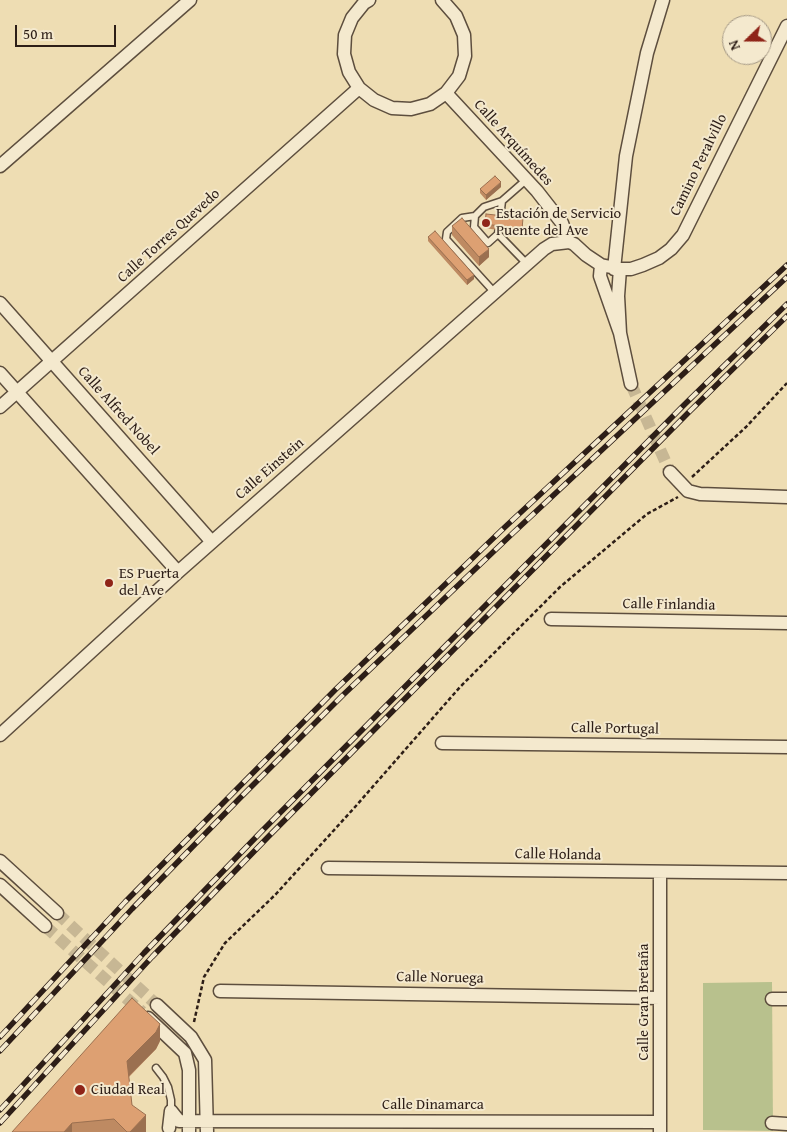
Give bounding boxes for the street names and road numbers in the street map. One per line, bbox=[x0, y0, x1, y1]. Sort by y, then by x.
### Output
street label: Calle Arquímedes bbox=[470, 96, 556, 190]
street label: Camino Peralvillo bbox=[667, 111, 731, 219]
street label: Calle Torres Quevedo bbox=[114, 185, 224, 287]
street label: Calle Alfred Nobel bbox=[74, 363, 162, 459]
street label: Calle Einstein bbox=[232, 434, 308, 504]
street label: Calle Finlandia bbox=[622, 595, 716, 615]
street label: Calle Portugal bbox=[571, 719, 659, 739]
street label: Calle Holanda bbox=[515, 845, 601, 865]
street label: Calle Gran Bretaña bbox=[635, 943, 653, 1061]
street label: Calle Noruega bbox=[396, 968, 484, 988]
street label: Calle Dinamarca bbox=[382, 1096, 484, 1114]

